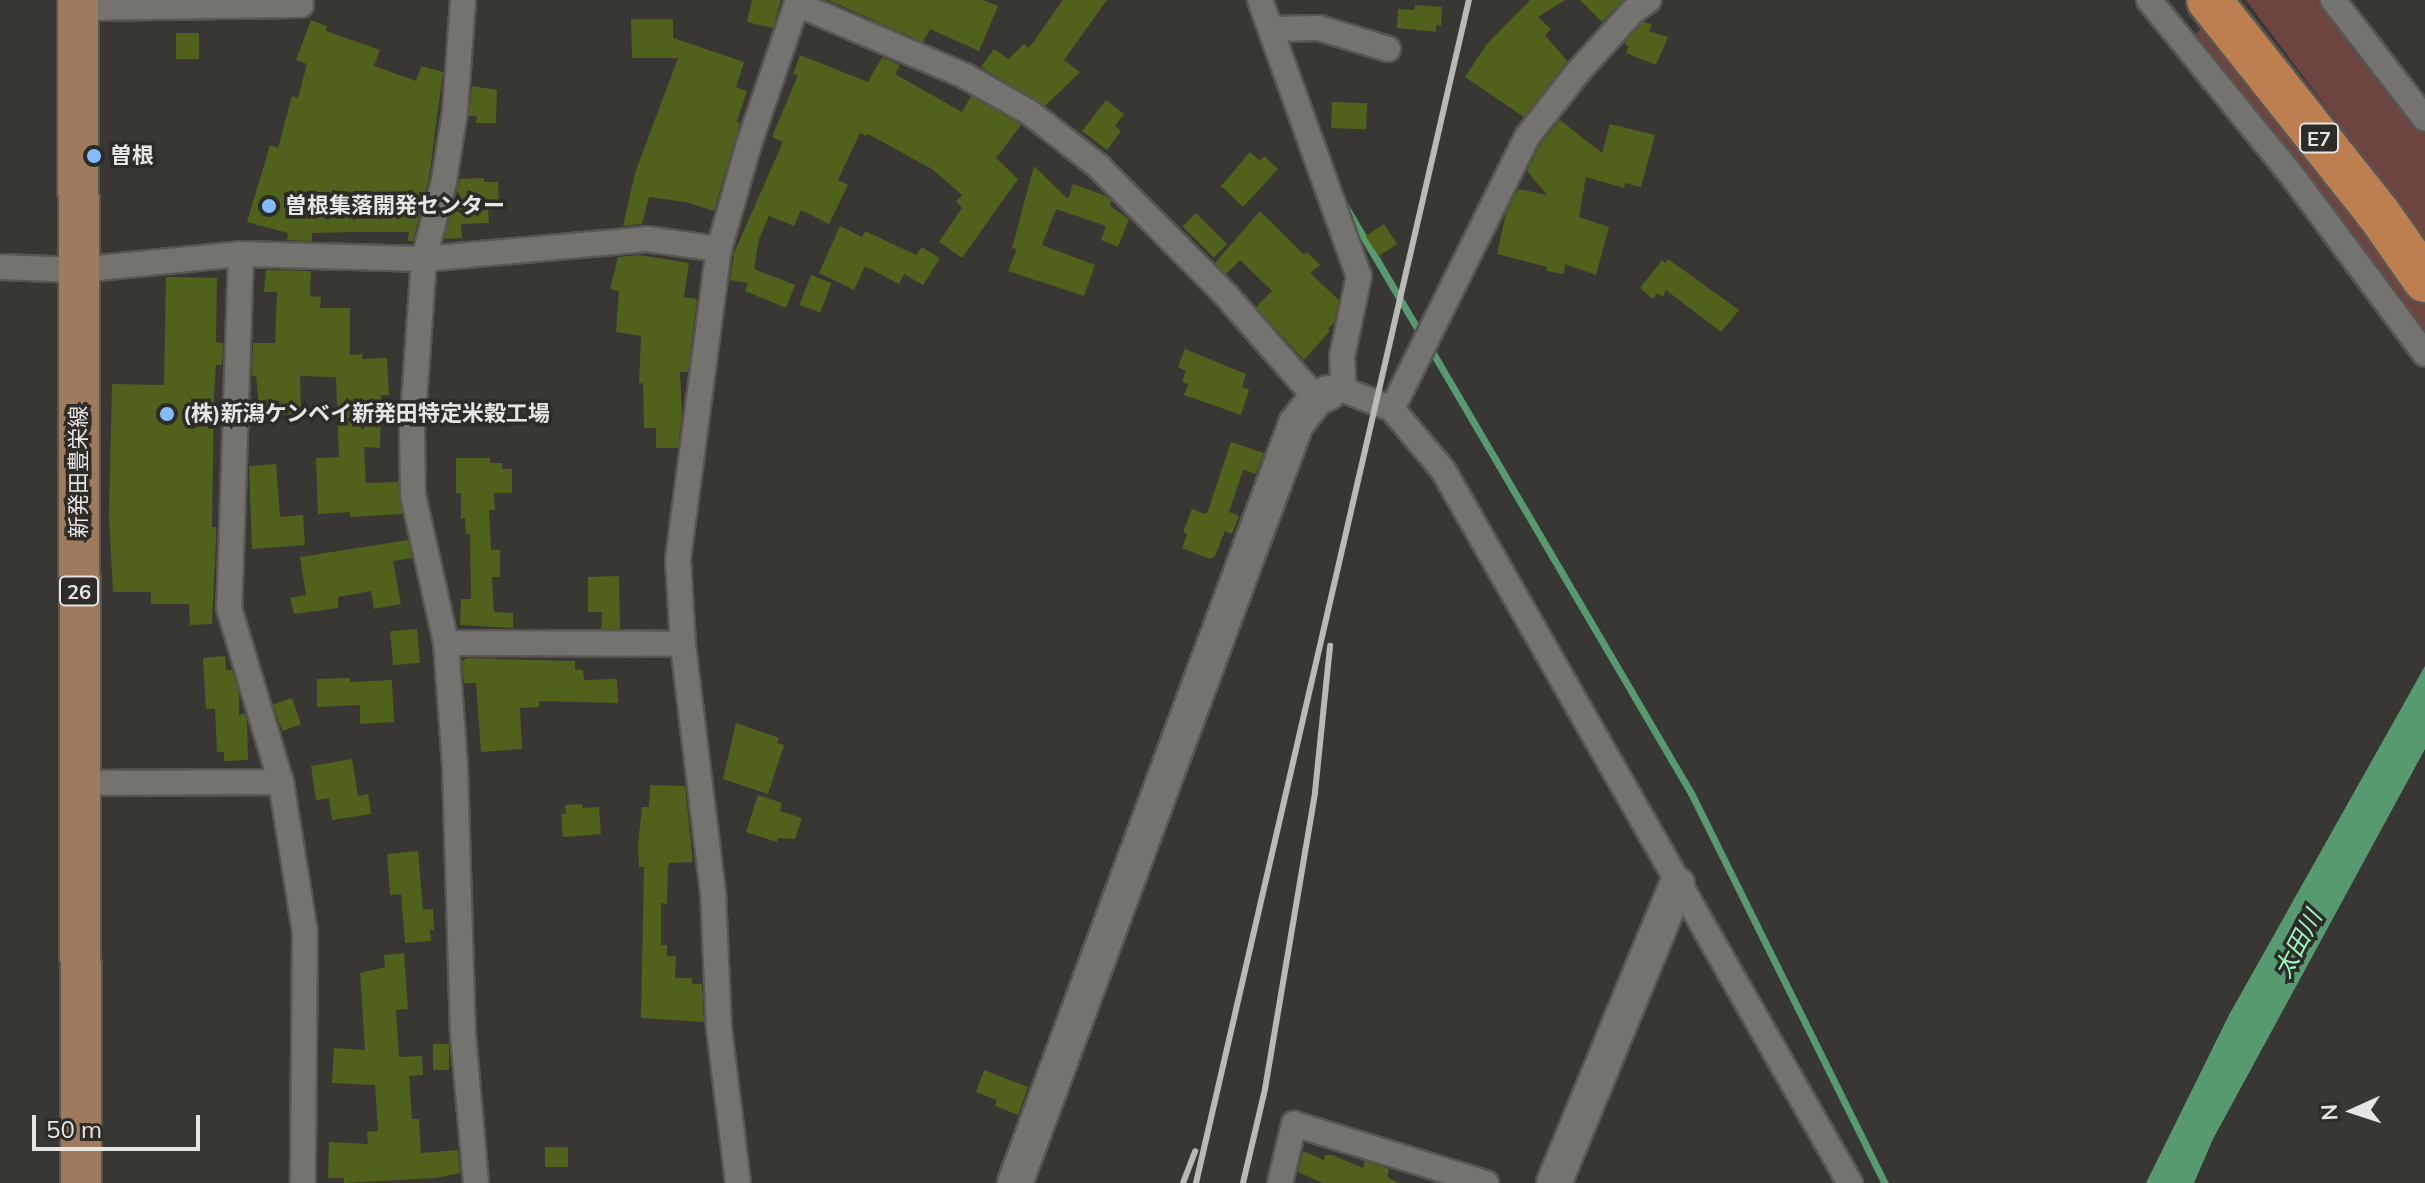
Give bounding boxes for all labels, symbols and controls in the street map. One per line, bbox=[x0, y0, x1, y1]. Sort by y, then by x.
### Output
road number: E7 bbox=[2299, 122, 2339, 154]
place label: 曽根 bbox=[110, 143, 154, 169]
marker: 曽根 bbox=[85, 147, 103, 165]
place label: 曽根集落開発センター bbox=[285, 193, 505, 219]
marker: 曽根集落開発センター bbox=[260, 197, 278, 215]
place label: (株)新潟ケンベイ新発田特定米穀工場 bbox=[183, 401, 551, 427]
marker: (株)新潟ケンベイ新発田特定米穀工場 bbox=[158, 405, 176, 423]
street label: 新発田豊栄線 bbox=[66, 406, 92, 538]
road number: 26 bbox=[59, 575, 99, 607]
water label: 太田川 bbox=[2268, 905, 2328, 983]
north arrow bbox=[2313, 1071, 2393, 1151]
scale bar bbox=[36, 1099, 204, 1149]
text: N bbox=[2315, 1103, 2343, 1121]
text: 50 m bbox=[46, 1114, 102, 1144]

